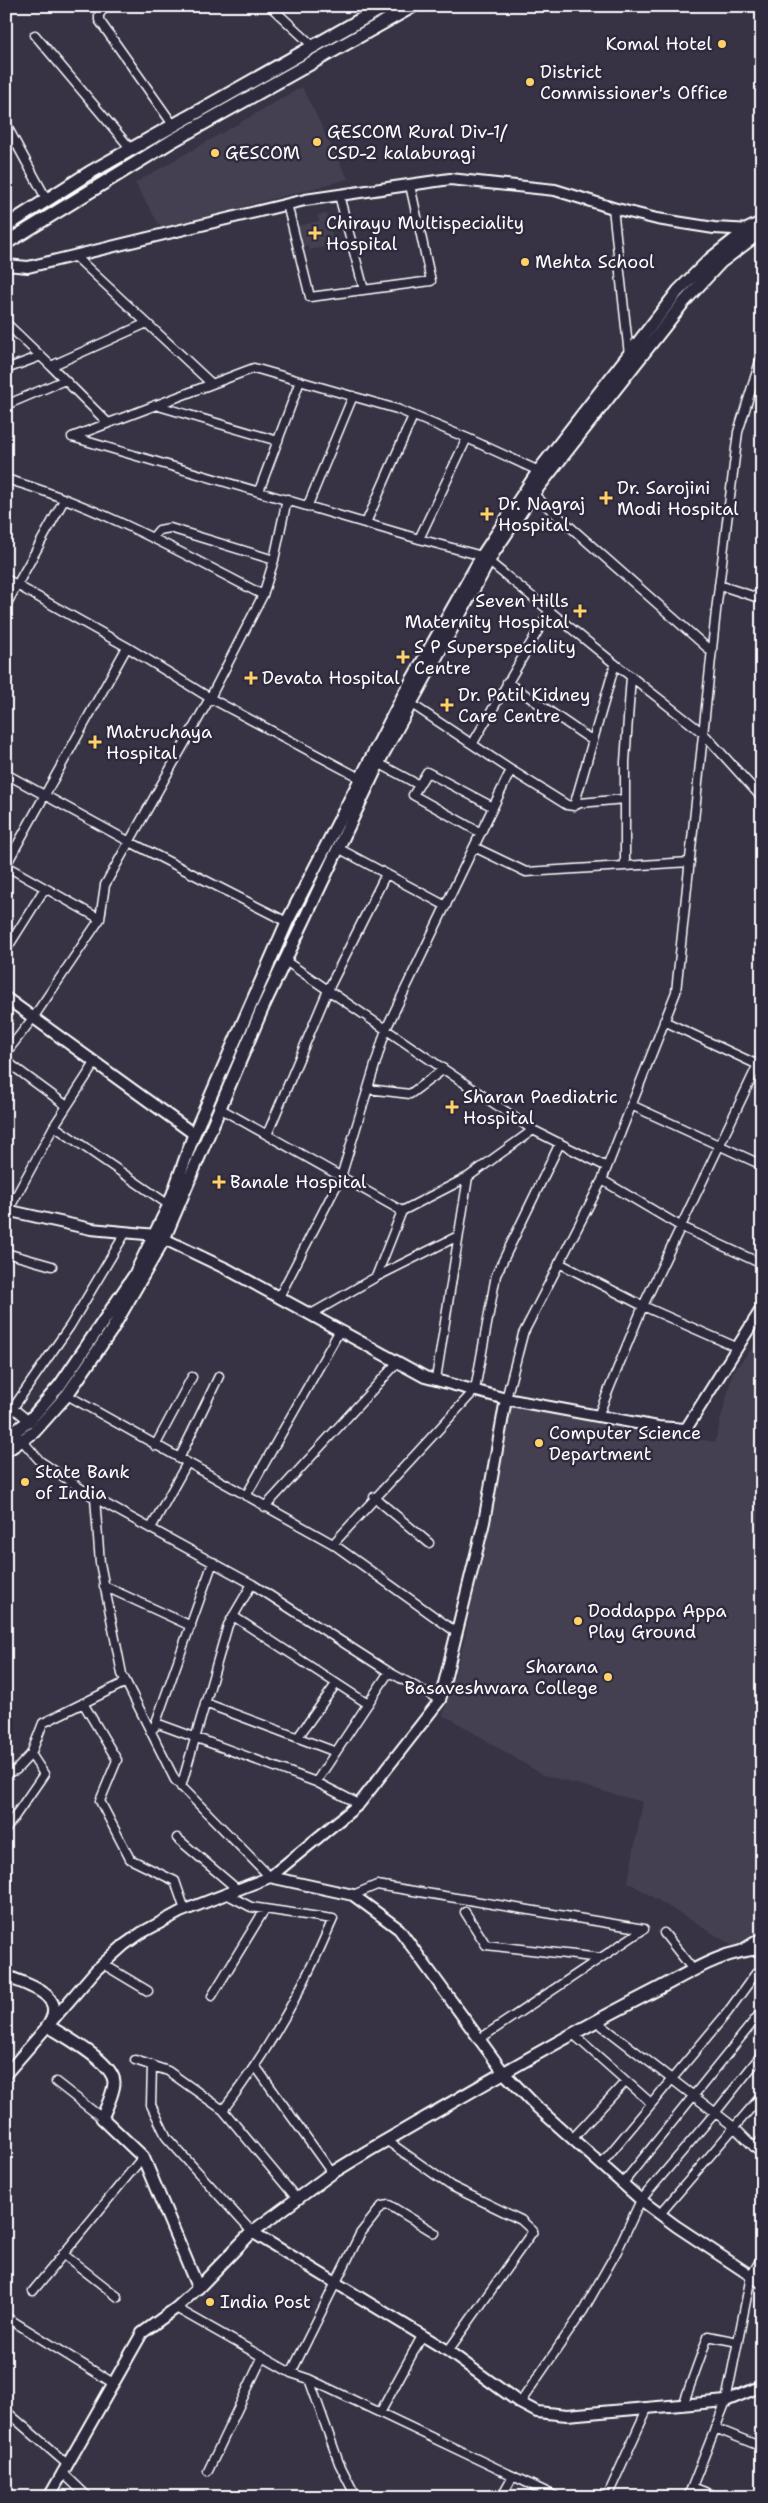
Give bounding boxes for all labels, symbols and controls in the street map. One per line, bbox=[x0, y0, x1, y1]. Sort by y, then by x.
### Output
place label: Komal Hotel bbox=[606, 32, 713, 56]
marker: Komal Hotel bbox=[716, 38, 728, 50]
place label: District Commissioner's Office bbox=[540, 60, 728, 105]
marker: District Commissioner's Office bbox=[524, 76, 536, 88]
place label: GESCOM Rural Div-1/ CSD-2 kalaburagi bbox=[327, 120, 508, 165]
marker: GESCOM Rural Div-1/ CSD-2 kalaburagi bbox=[311, 136, 323, 148]
place label: GESCOM bbox=[225, 141, 300, 165]
marker: GESCOM bbox=[209, 147, 221, 159]
place label: Chirayu Multispeciality Hospital bbox=[326, 211, 524, 256]
marker: Chirayu Multispeciality Hospital bbox=[308, 226, 322, 240]
place label: Mehta School bbox=[535, 250, 655, 274]
marker: Mehta School bbox=[519, 256, 531, 268]
place label: Dr. Sarojini Modi Hospital bbox=[617, 476, 739, 521]
marker: Dr. Sarojini Modi Hospital bbox=[599, 491, 613, 505]
place label: Dr. Nagraj Hospital bbox=[498, 492, 585, 537]
marker: Dr. Nagraj Hospital bbox=[480, 507, 494, 521]
place label: Seven Hills Maternity Hospital bbox=[405, 589, 570, 634]
marker: Seven Hills Maternity Hospital bbox=[573, 604, 587, 618]
place label: S P Superspeciality Centre bbox=[414, 635, 576, 680]
marker: S P Superspeciality Centre bbox=[396, 650, 410, 664]
place label: Devata Hospital bbox=[262, 666, 400, 690]
marker: Devata Hospital bbox=[244, 671, 258, 685]
place label: Dr. Patil Kidney Care Centre bbox=[458, 683, 590, 728]
marker: Dr. Patil Kidney Care Centre bbox=[440, 698, 454, 712]
place label: Matruchaya Hospital bbox=[106, 720, 212, 765]
marker: Matruchaya Hospital bbox=[88, 735, 102, 749]
place label: Sharan Paediatric Hospital bbox=[463, 1085, 618, 1130]
marker: Sharan Paediatric Hospital bbox=[445, 1100, 459, 1114]
place label: Banale Hospital bbox=[230, 1170, 367, 1194]
marker: Banale Hospital bbox=[212, 1175, 226, 1189]
place label: Computer Science Department bbox=[549, 1421, 701, 1466]
marker: Computer Science Department bbox=[533, 1437, 545, 1449]
place label: State Bank of India bbox=[35, 1460, 130, 1505]
marker: State Bank of India bbox=[19, 1476, 31, 1488]
place label: Doddappa Appa Play Ground bbox=[588, 1599, 727, 1644]
marker: Doddappa Appa Play Ground bbox=[572, 1615, 584, 1627]
place label: Sharana Basaveshwara College bbox=[404, 1655, 598, 1700]
marker: Sharana Basaveshwara College bbox=[602, 1671, 614, 1683]
place label: India Post bbox=[220, 2290, 311, 2314]
marker: India Post bbox=[204, 2296, 216, 2308]

